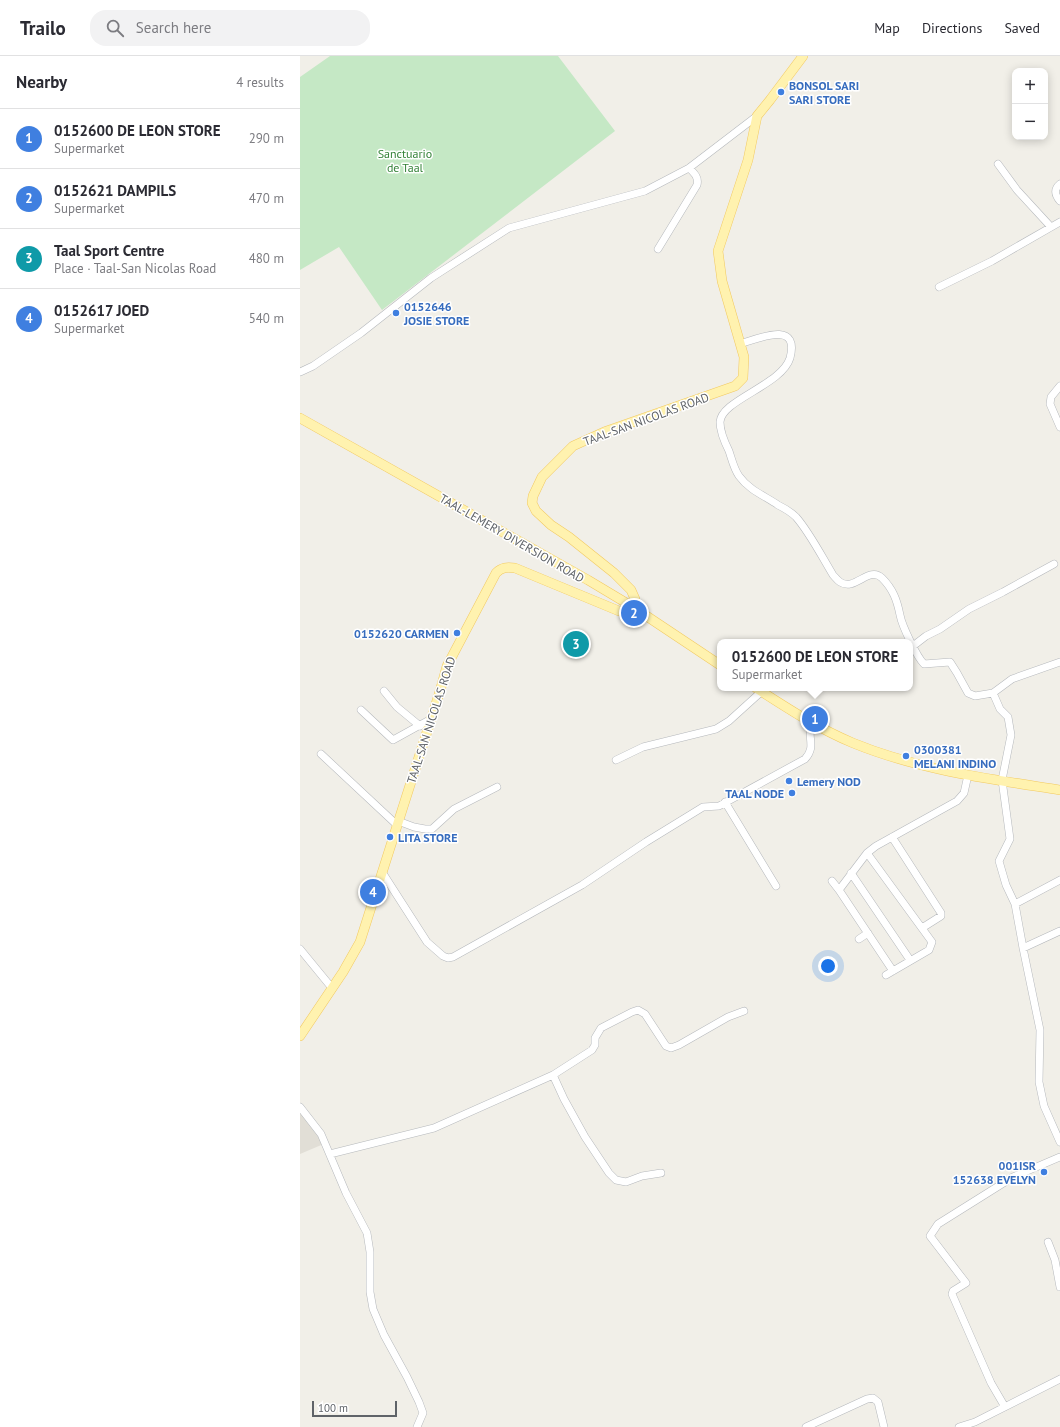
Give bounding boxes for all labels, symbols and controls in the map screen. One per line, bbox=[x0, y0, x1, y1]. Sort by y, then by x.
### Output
search box bbox=[90, 10, 370, 46]
text: Trailo bbox=[20, 16, 66, 40]
icon: search bbox=[104, 17, 126, 39]
text: Search here bbox=[136, 18, 211, 37]
text: Map bbox=[874, 19, 900, 37]
text: Directions bbox=[922, 19, 982, 37]
text: Saved bbox=[1004, 19, 1040, 37]
map controls bbox=[1012, 68, 1048, 140]
button: + bbox=[1012, 68, 1048, 104]
text: Nearby bbox=[16, 71, 67, 93]
text: 4 results bbox=[236, 74, 284, 91]
place label: BONSOL SARI SARI STORE bbox=[789, 78, 859, 107]
marker: BONSOL SARI SARI STORE bbox=[776, 87, 786, 97]
button: − bbox=[1012, 104, 1048, 140]
text: 0152600 DE LEON STORE bbox=[54, 121, 221, 140]
text: 1 bbox=[25, 130, 33, 147]
text: 290 m bbox=[249, 130, 284, 147]
text: Supermarket bbox=[54, 140, 124, 157]
park label: Sanctuario de Taal bbox=[378, 146, 432, 175]
text: 0152621 DAMPILS bbox=[54, 181, 176, 200]
text: 2 bbox=[25, 190, 33, 207]
text: 470 m bbox=[249, 190, 284, 207]
text: Supermarket bbox=[54, 200, 124, 217]
text: Taal Sport Centre bbox=[54, 241, 164, 260]
text: 3 bbox=[25, 250, 33, 267]
text: 480 m bbox=[249, 250, 284, 267]
text: Place · Taal-San Nicolas Road bbox=[54, 260, 216, 277]
place label: 0152646 JOSIE STORE bbox=[403, 299, 469, 328]
text: 0152617 JOED bbox=[54, 301, 149, 320]
marker: 0152646 JOSIE STORE bbox=[391, 308, 401, 318]
text: 4 bbox=[25, 310, 33, 327]
text: 540 m bbox=[249, 310, 284, 327]
text: Supermarket bbox=[54, 320, 124, 337]
street label: TAAL-SAN NICOLAS ROAD bbox=[581, 389, 711, 449]
street label: TAAL-LEMERY DIVERSION ROAD bbox=[437, 490, 587, 586]
pin: 2 bbox=[621, 598, 647, 628]
place label: 0152620 CARMEN bbox=[354, 626, 449, 641]
marker: 0152620 CARMEN bbox=[452, 628, 462, 638]
pin: 3 bbox=[563, 629, 589, 659]
popup bbox=[717, 639, 913, 691]
text: 0152600 DE LEON STORE bbox=[732, 647, 898, 666]
street label: TAAL-SAN NICOLAS ROAD bbox=[403, 654, 459, 785]
text: Supermarket bbox=[732, 666, 802, 683]
pin: 1 bbox=[802, 704, 828, 734]
place label: 0300381 MELANI INDINO bbox=[914, 742, 996, 771]
marker: 0300381 MELANI INDINO bbox=[901, 751, 911, 761]
place label: Lemery NOD bbox=[797, 774, 861, 789]
marker: Lemery NOD bbox=[784, 776, 794, 786]
place label: TAAL NODE bbox=[725, 786, 784, 801]
marker: TAAL NODE bbox=[787, 788, 797, 798]
place label: LITA STORE bbox=[398, 830, 457, 845]
marker: LITA STORE bbox=[385, 832, 395, 842]
pin: 4 bbox=[360, 877, 386, 907]
your location bbox=[818, 956, 838, 976]
place label: 001ISR 152638 EVELYN bbox=[953, 1158, 1037, 1187]
marker: 001ISR 152638 EVELYN bbox=[1039, 1167, 1049, 1177]
scale bar bbox=[312, 1399, 397, 1418]
text: 100 m bbox=[318, 1401, 348, 1415]

